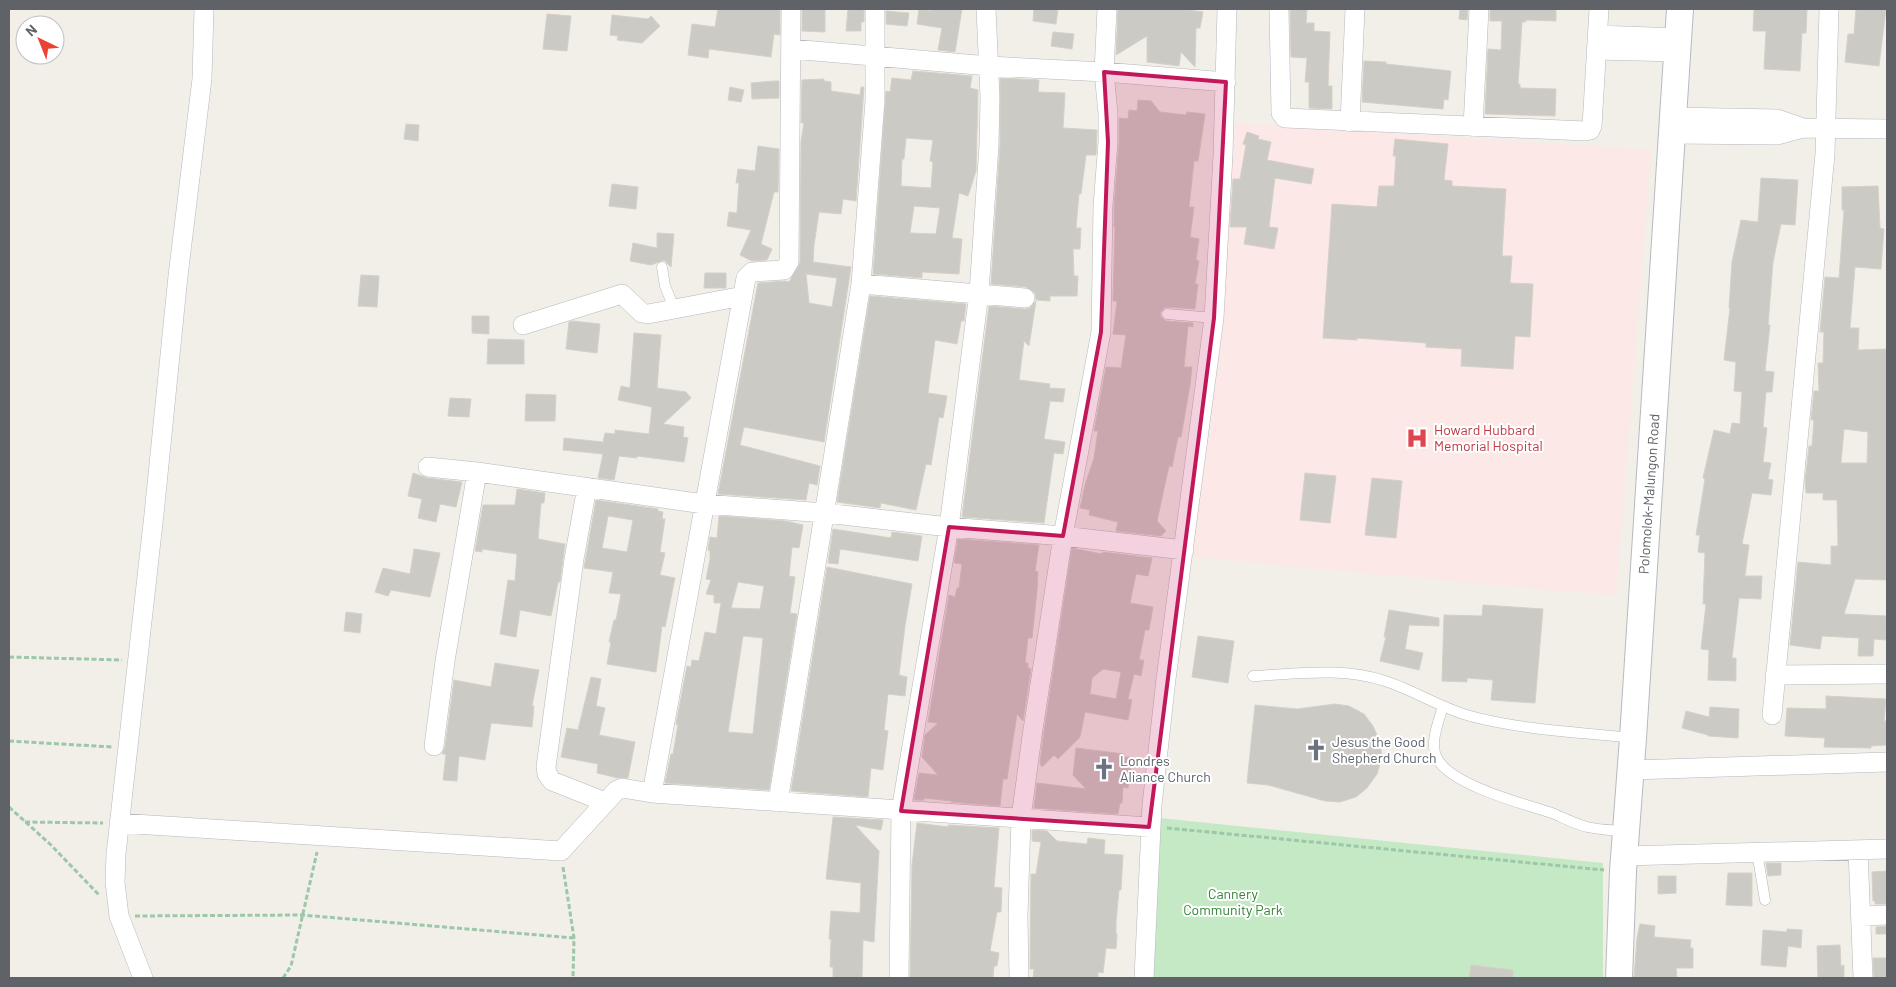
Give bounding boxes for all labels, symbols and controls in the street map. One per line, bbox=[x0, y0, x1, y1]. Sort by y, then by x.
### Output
north arrow bbox=[15, 15, 65, 65]
text: N bbox=[22, 21, 40, 40]
street label: Polomolok-Malungon Road bbox=[1634, 413, 1663, 575]
place label: Howard Hubbard Memorial Hospital bbox=[1434, 421, 1543, 454]
hospital icon: Howard Hubbard Memorial Hospital bbox=[1404, 425, 1430, 451]
place label: Jesus the Good Shepherd Church bbox=[1332, 733, 1437, 766]
church icon: Jesus the Good Shepherd Church bbox=[1303, 737, 1329, 763]
place label: Londres Aliance Church bbox=[1120, 752, 1211, 785]
church icon: Londres Aliance Church bbox=[1091, 756, 1117, 782]
park label: Cannery Community Park bbox=[1183, 885, 1283, 918]

